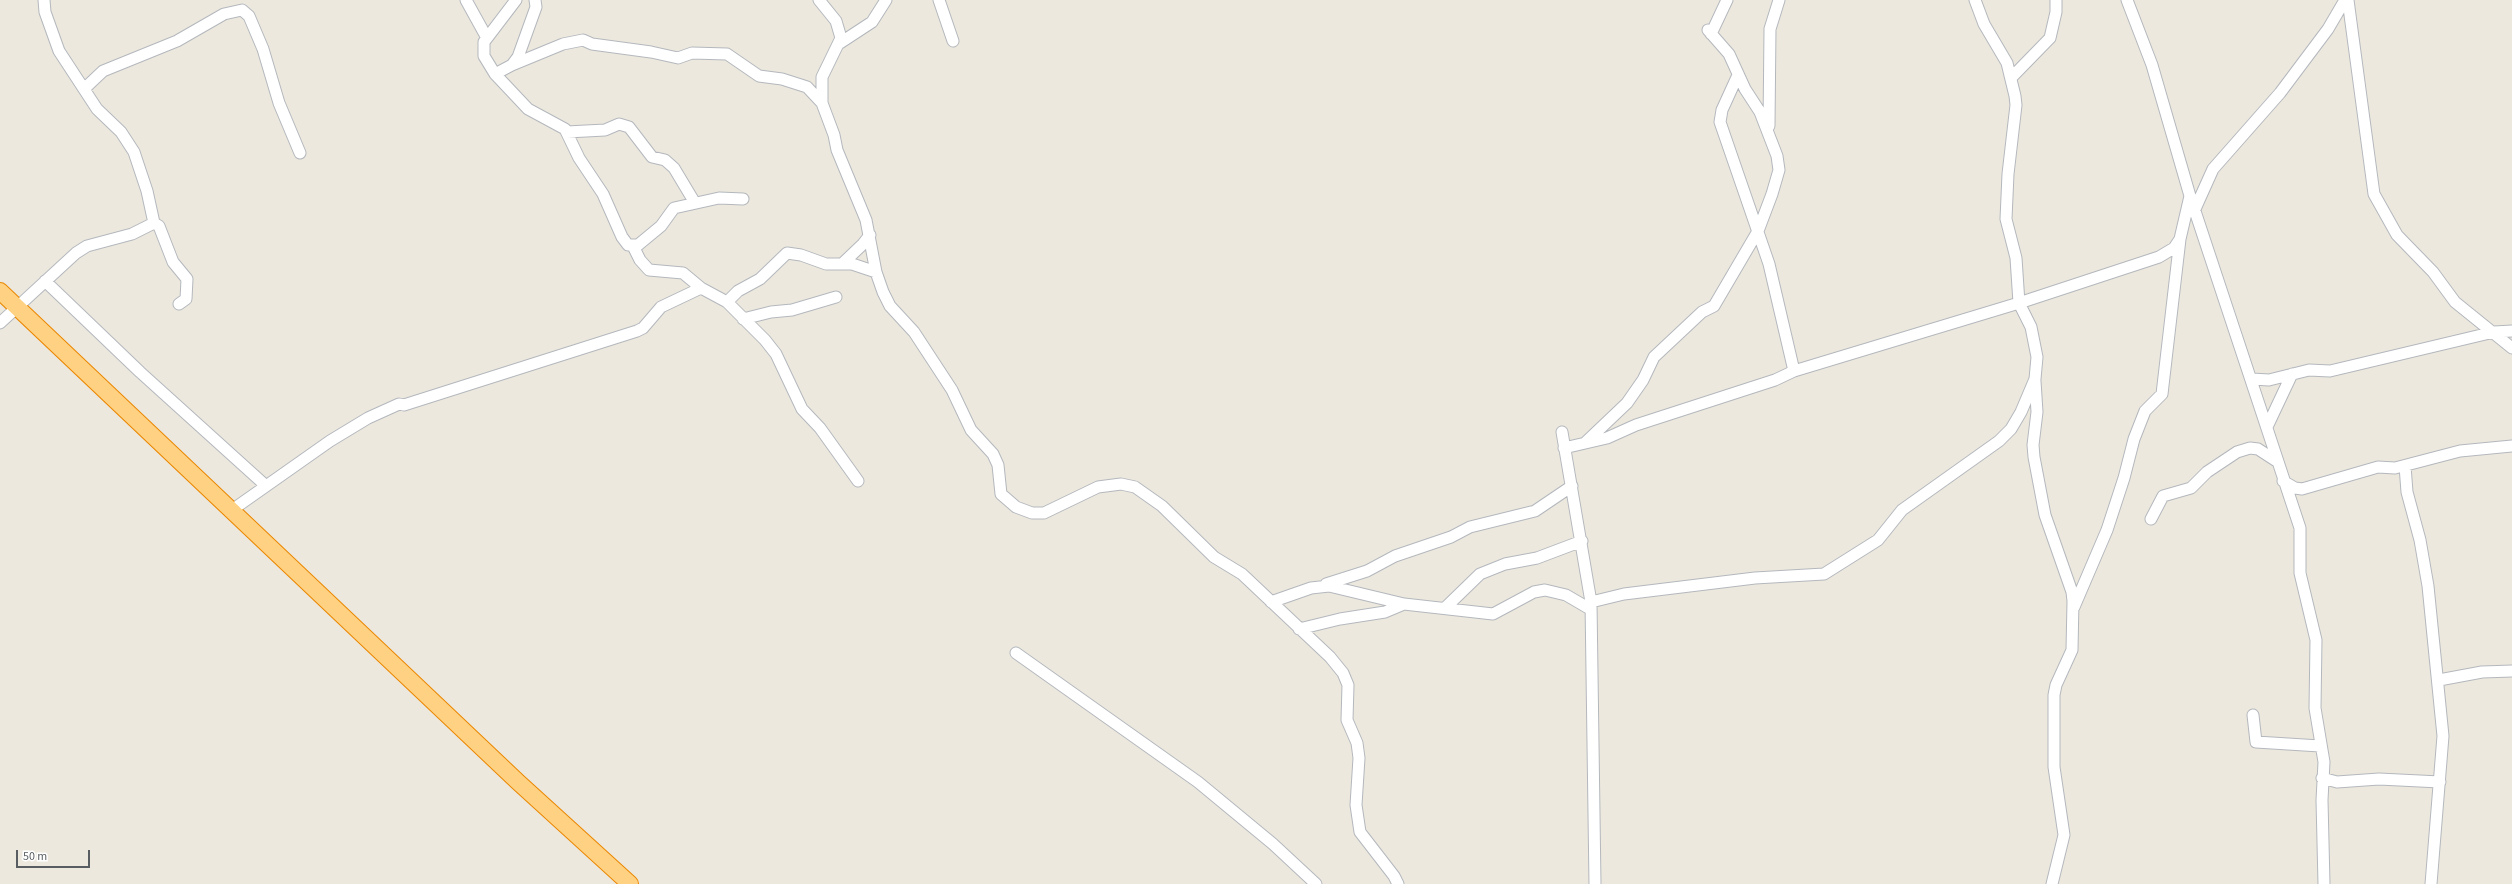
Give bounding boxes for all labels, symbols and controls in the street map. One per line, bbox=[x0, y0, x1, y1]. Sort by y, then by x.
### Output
scale bar bbox=[18, 842, 92, 868]
text: 50 m bbox=[23, 848, 47, 865]

